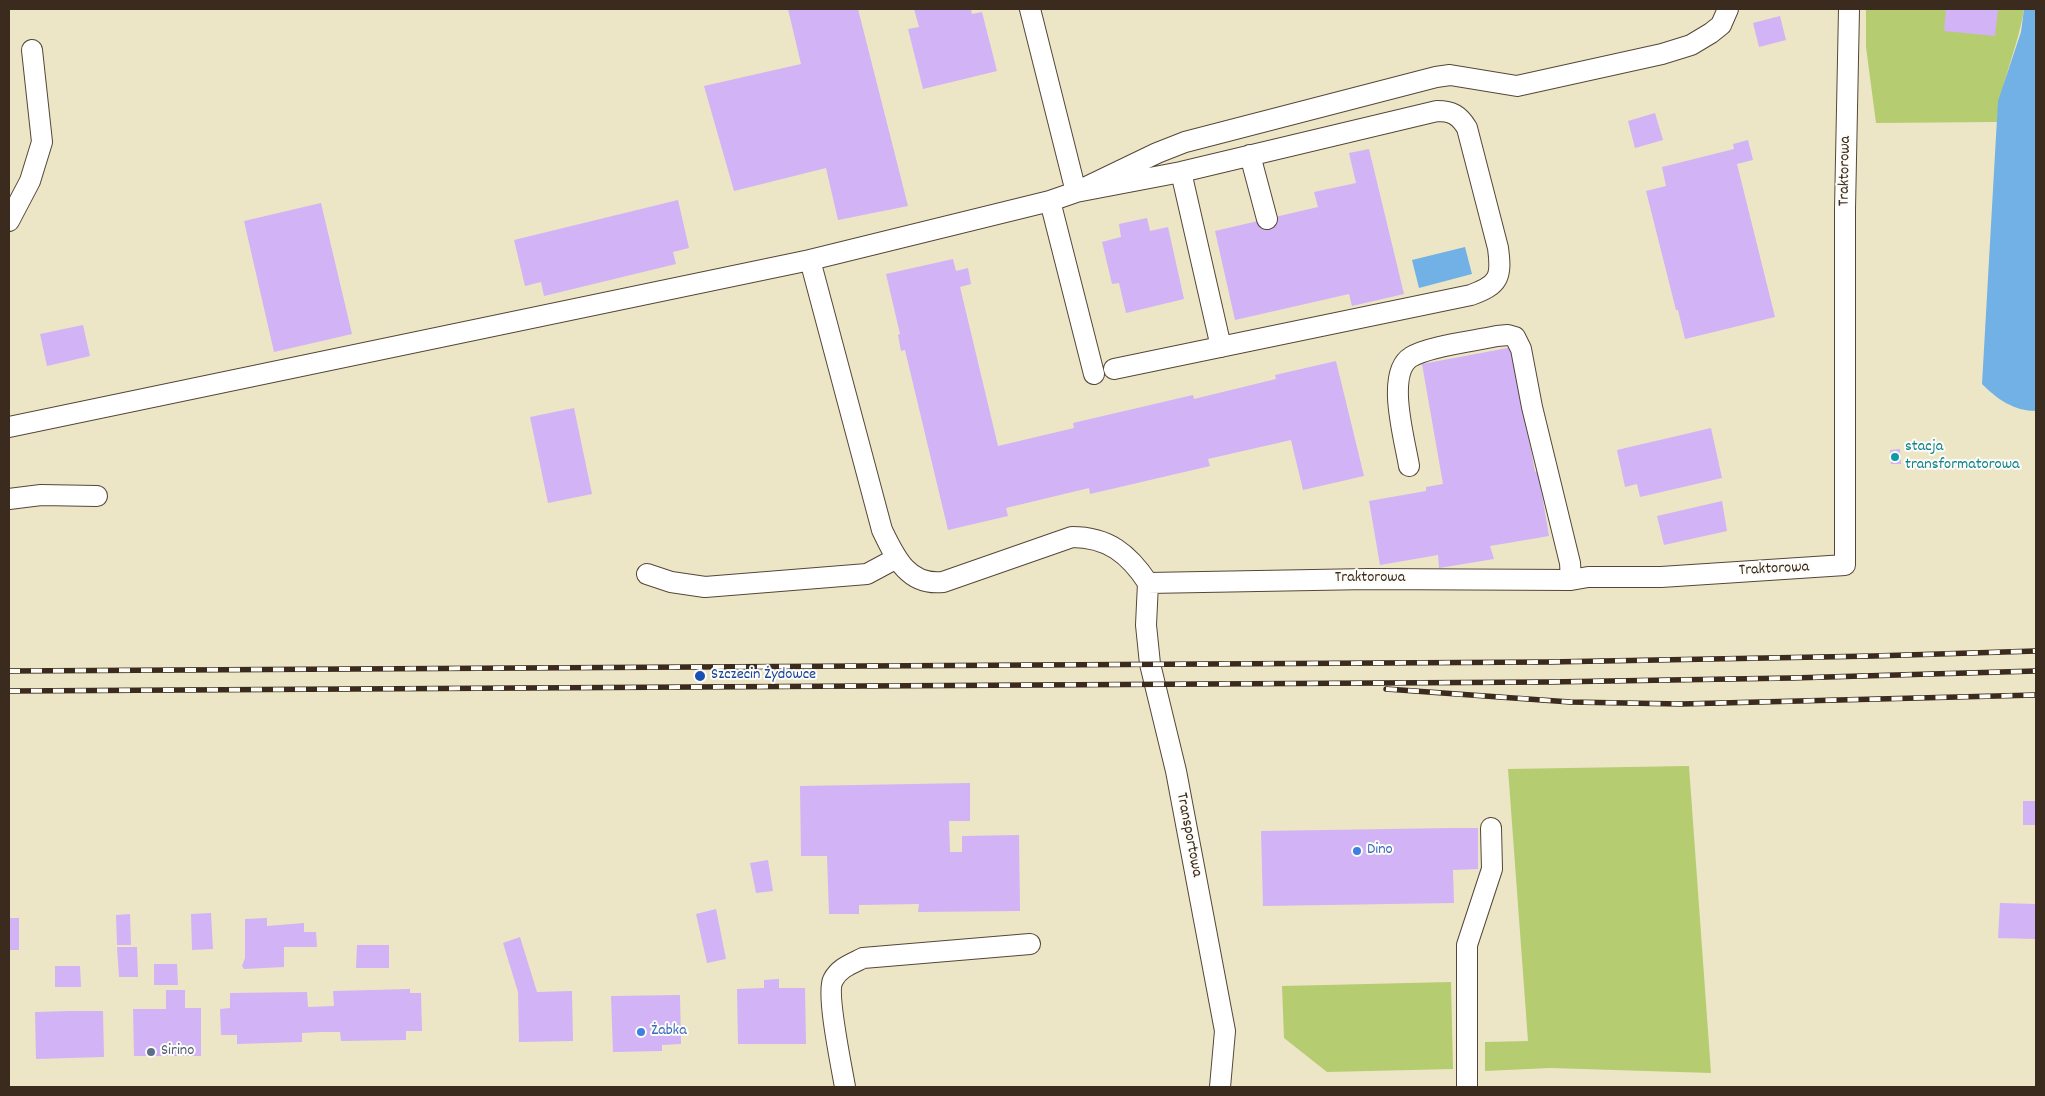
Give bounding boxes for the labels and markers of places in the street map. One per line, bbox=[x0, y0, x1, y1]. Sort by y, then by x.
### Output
place label: stacja transformatorowa bbox=[1905, 438, 2020, 476]
marker: stacja transformatorowa bbox=[1889, 451, 1901, 463]
place label: Szczecin Żydowce bbox=[711, 666, 816, 686]
marker: Szczecin Żydowce bbox=[693, 669, 707, 683]
place label: Dino bbox=[1367, 841, 1393, 861]
marker: Dino bbox=[1351, 845, 1363, 857]
place label: Żabka bbox=[651, 1022, 687, 1042]
marker: Żabka bbox=[635, 1026, 647, 1038]
place label: Sirino bbox=[161, 1042, 194, 1062]
marker: Sirino bbox=[145, 1046, 157, 1058]

